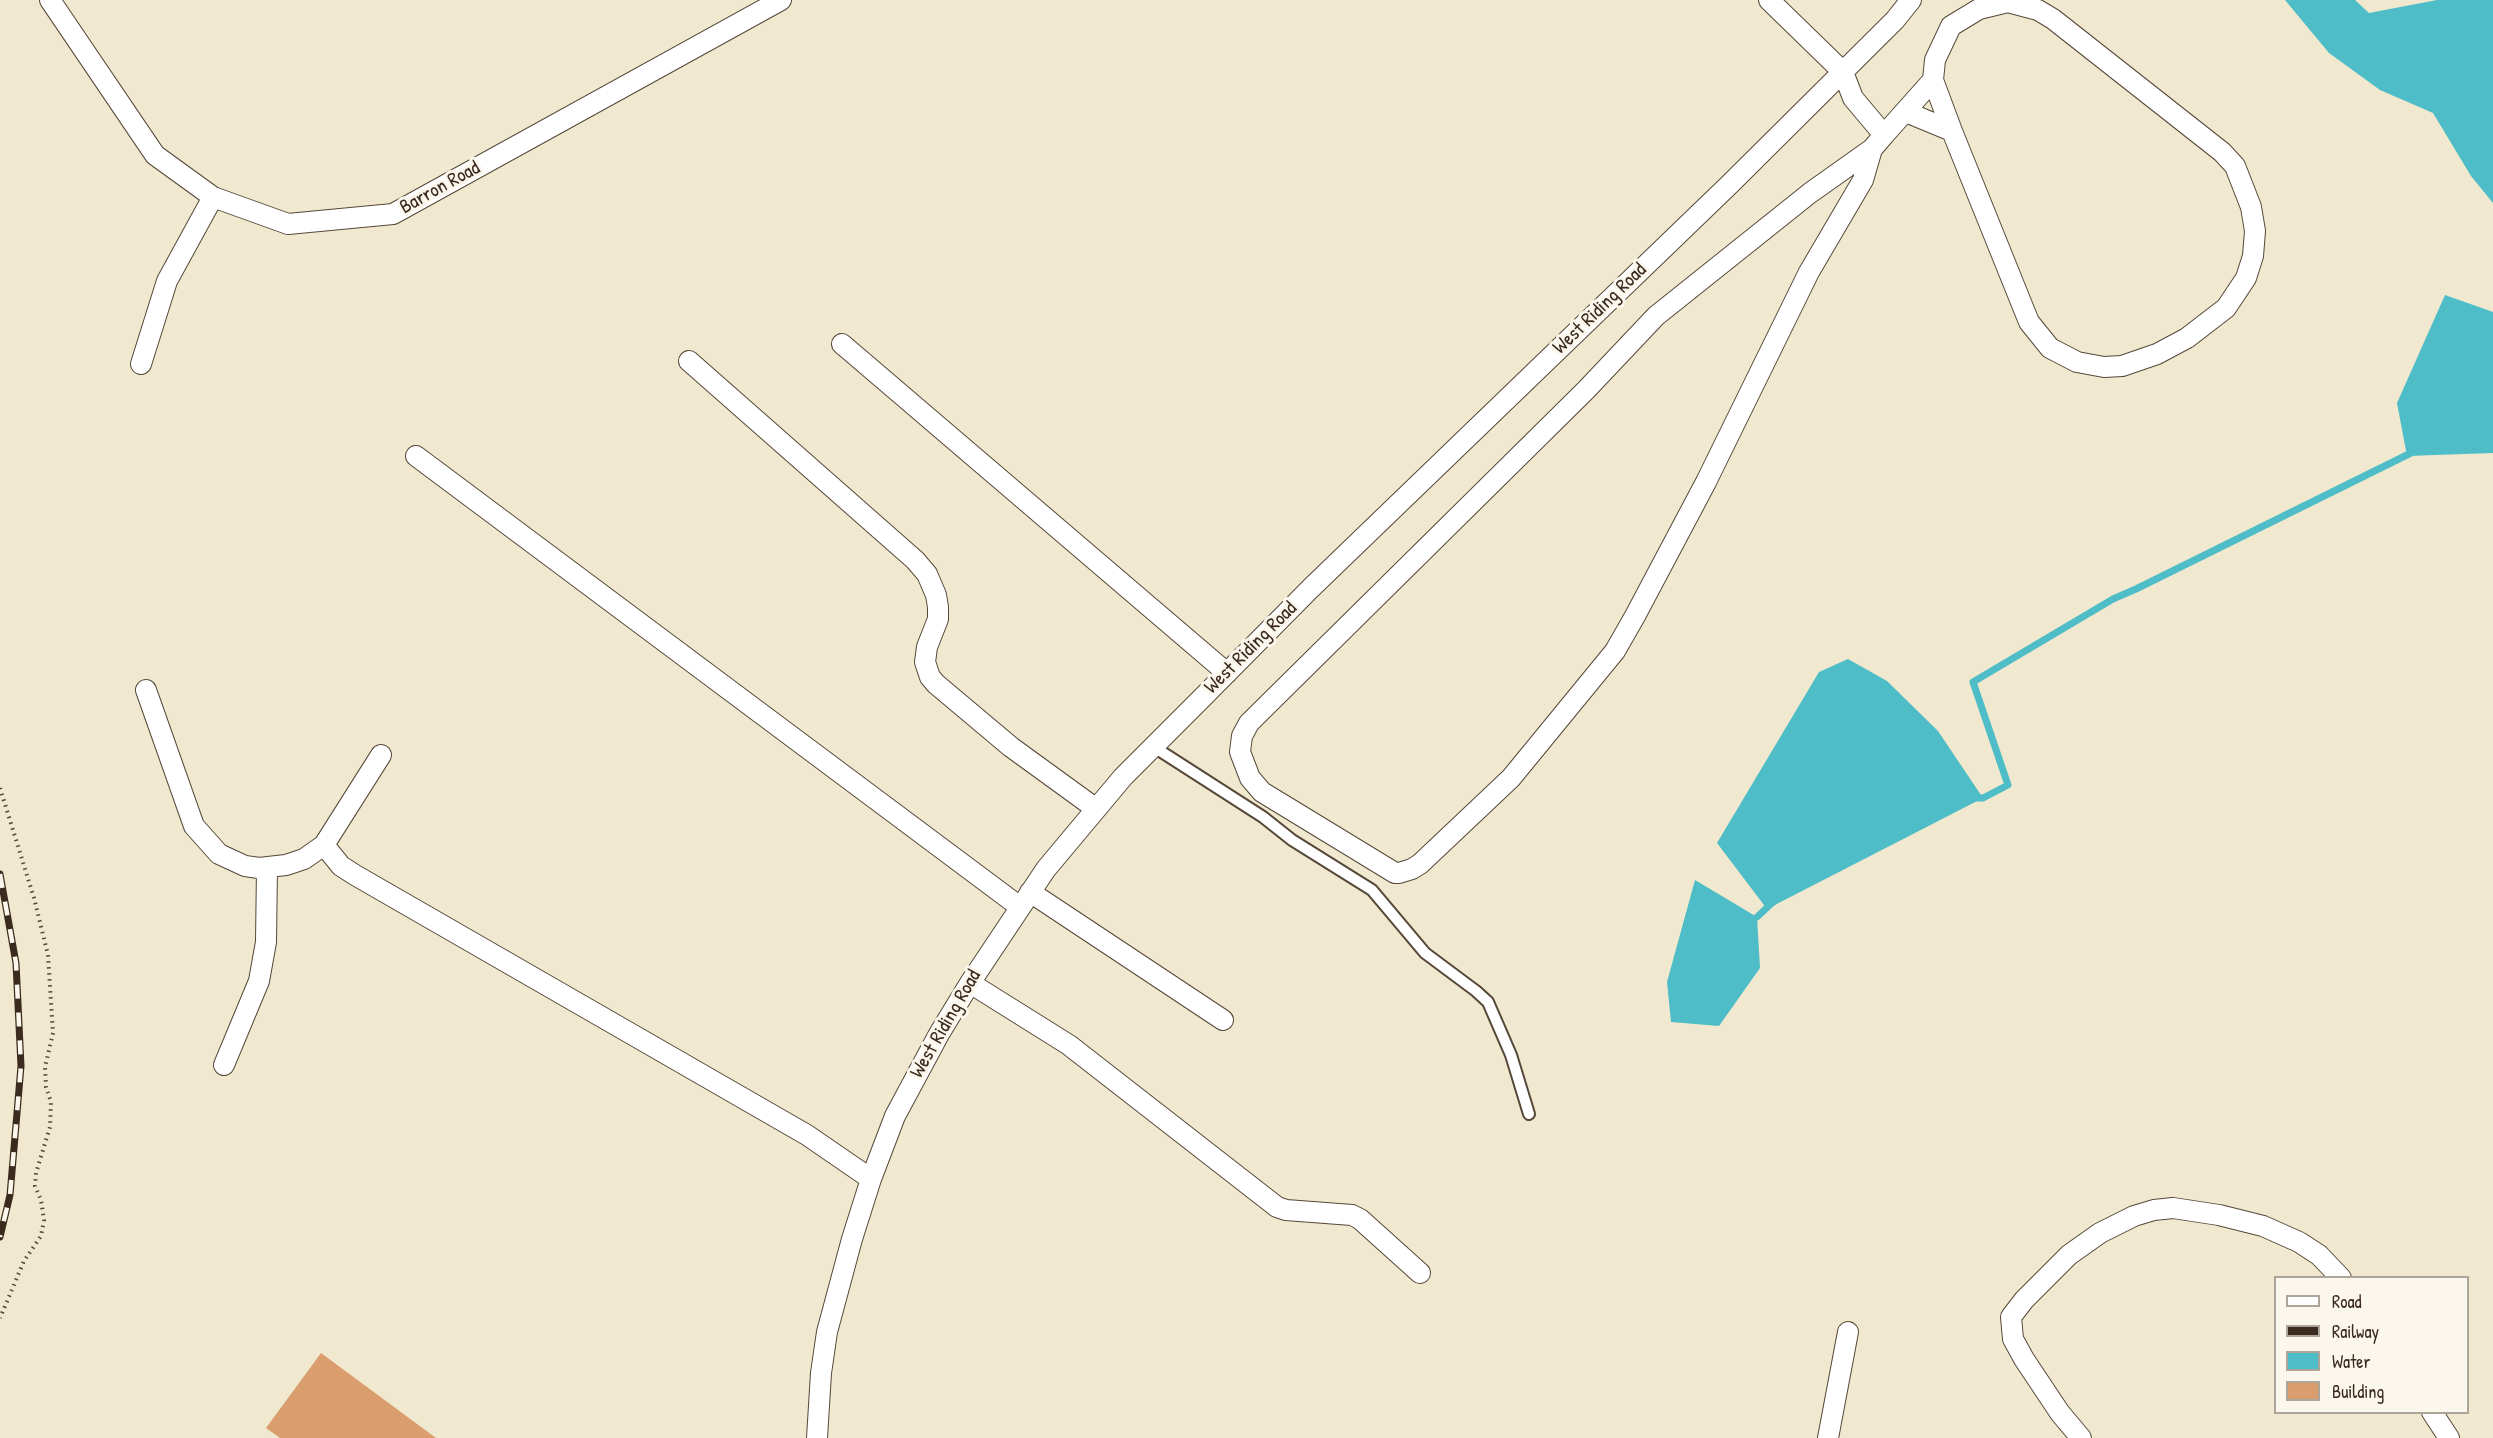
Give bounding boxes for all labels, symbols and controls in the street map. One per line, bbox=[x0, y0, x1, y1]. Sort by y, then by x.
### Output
street label: Barron Road bbox=[396, 156, 484, 220]
street label: West Riding Road bbox=[1548, 258, 1652, 360]
street label: West Riding Road bbox=[1200, 597, 1302, 699]
street label: West Riding Road bbox=[905, 966, 987, 1082]
legend bbox=[2274, 1276, 2469, 1414]
text: Road bbox=[2332, 1289, 2362, 1314]
text: Railway bbox=[2332, 1319, 2379, 1344]
text: Water bbox=[2332, 1349, 2370, 1374]
text: Building bbox=[2332, 1379, 2384, 1404]

